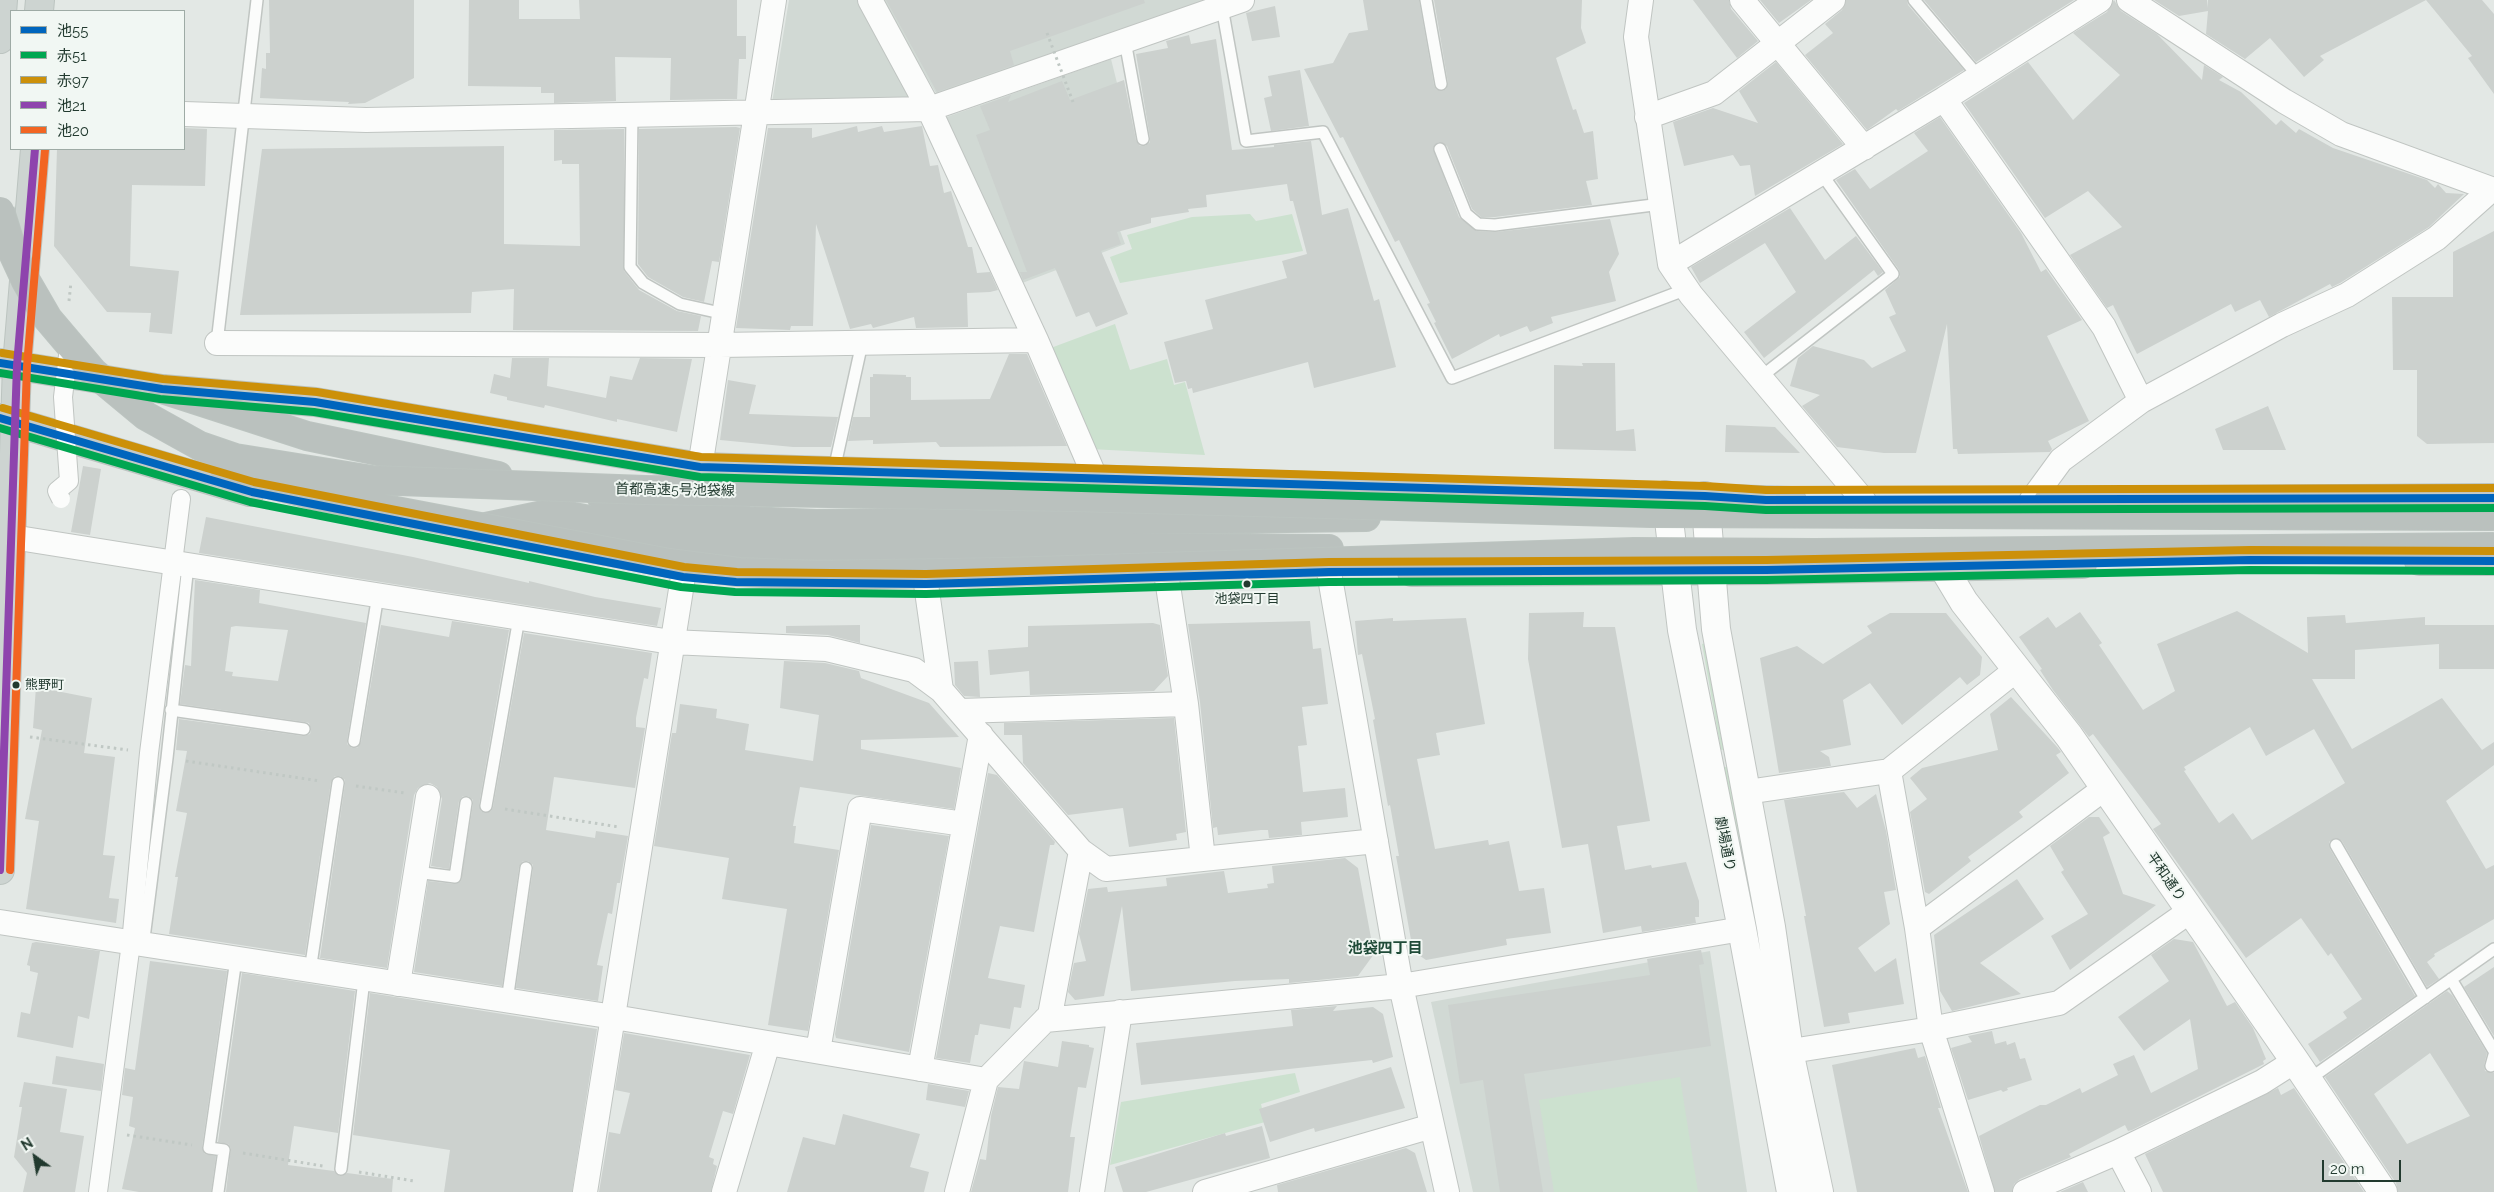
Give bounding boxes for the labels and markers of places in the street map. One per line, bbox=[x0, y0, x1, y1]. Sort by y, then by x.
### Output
marker: 池袋四丁目 bbox=[1242, 579, 1252, 589]
place label: 池袋四丁目 bbox=[1215, 591, 1279, 607]
place label: 熊野町 bbox=[25, 677, 64, 693]
marker: 熊野町 bbox=[11, 680, 21, 690]

